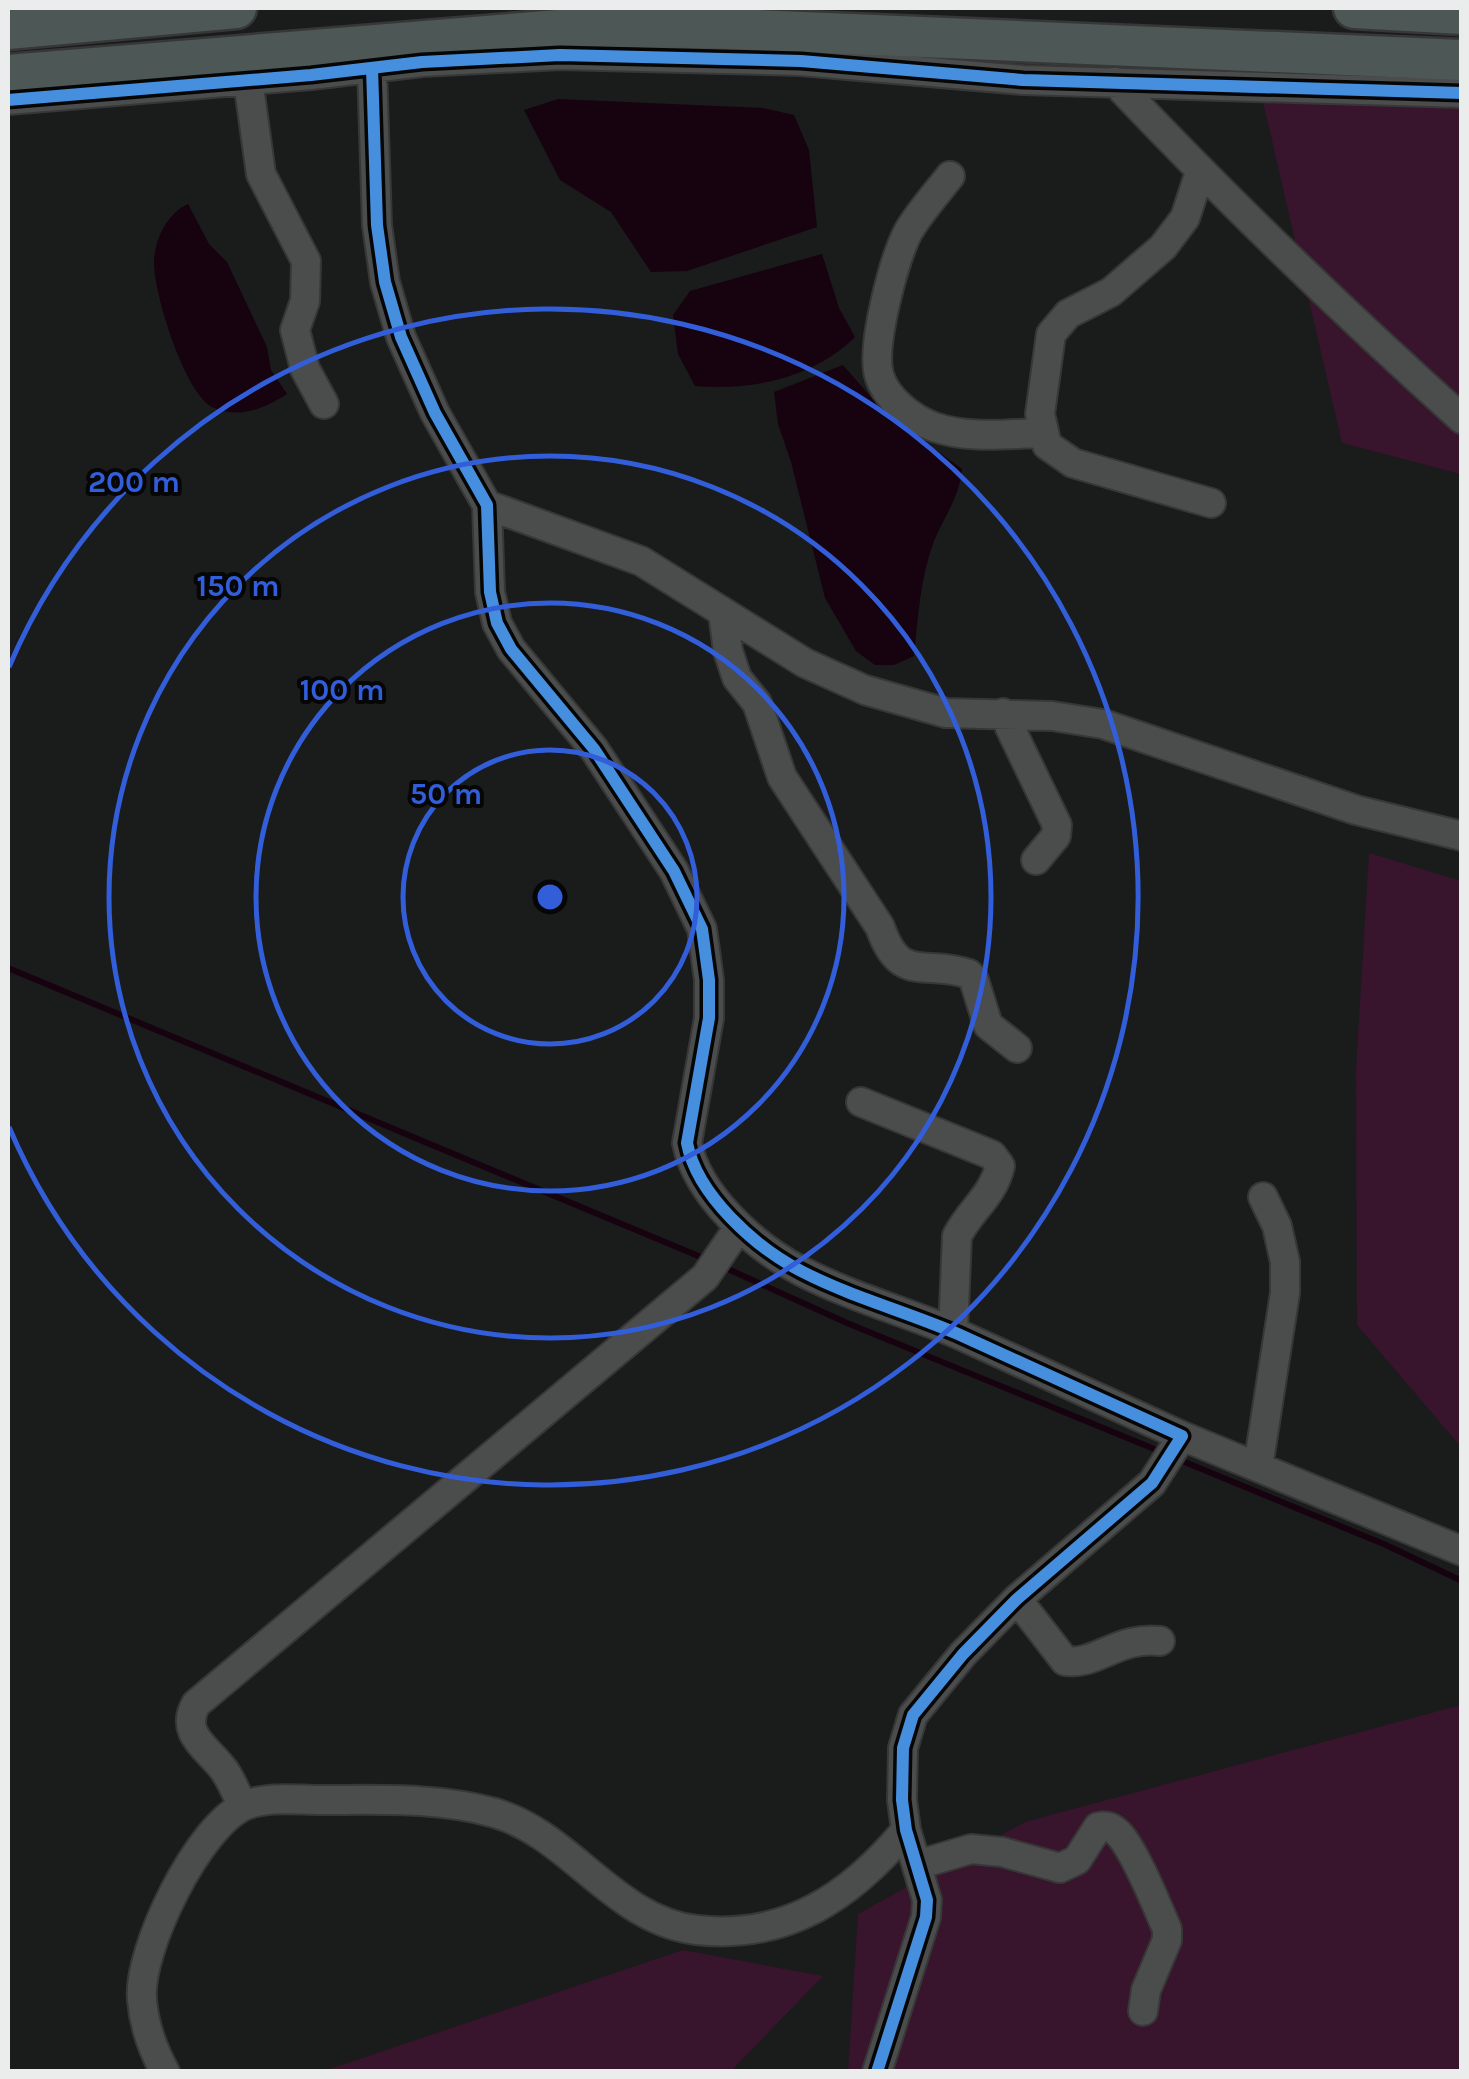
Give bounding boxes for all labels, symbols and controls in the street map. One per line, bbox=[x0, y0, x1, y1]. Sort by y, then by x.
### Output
text: 200 m bbox=[88, 464, 180, 500]
text: 150 m bbox=[196, 568, 280, 604]
text: 100 m bbox=[300, 672, 384, 708]
text: 50 m bbox=[410, 776, 482, 812]
centre of rings bbox=[532, 879, 568, 915]

